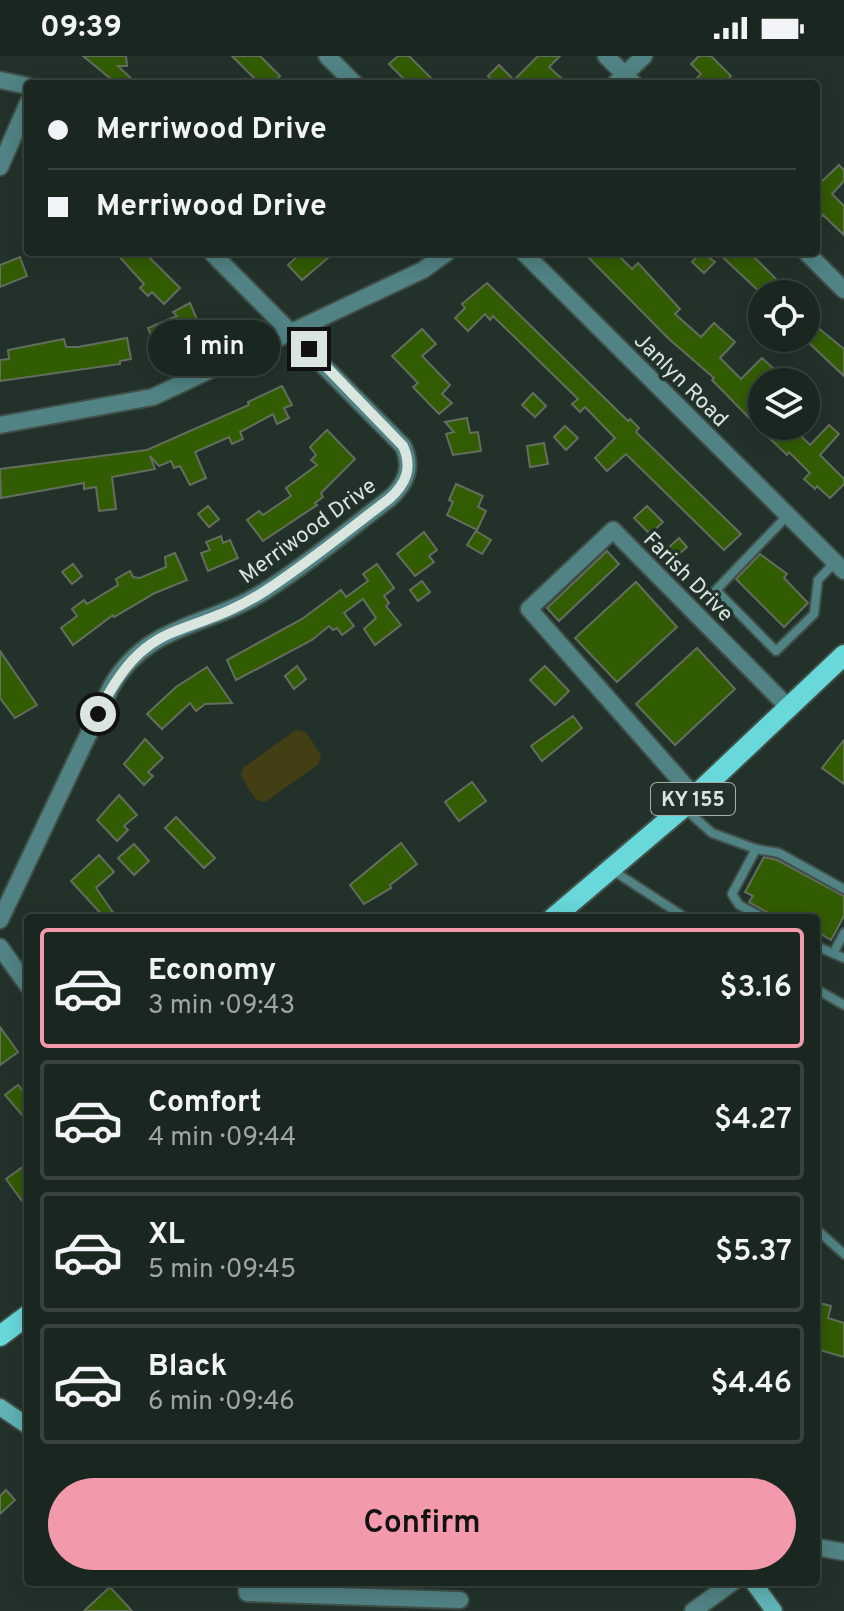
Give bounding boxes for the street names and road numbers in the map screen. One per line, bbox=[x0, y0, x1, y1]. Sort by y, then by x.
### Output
street label: Janlyn Road bbox=[627, 328, 733, 434]
street label: Merriwood Drive bbox=[235, 473, 382, 591]
street label: Farish Drive bbox=[636, 527, 738, 629]
road number: KY 155 bbox=[651, 783, 735, 815]

